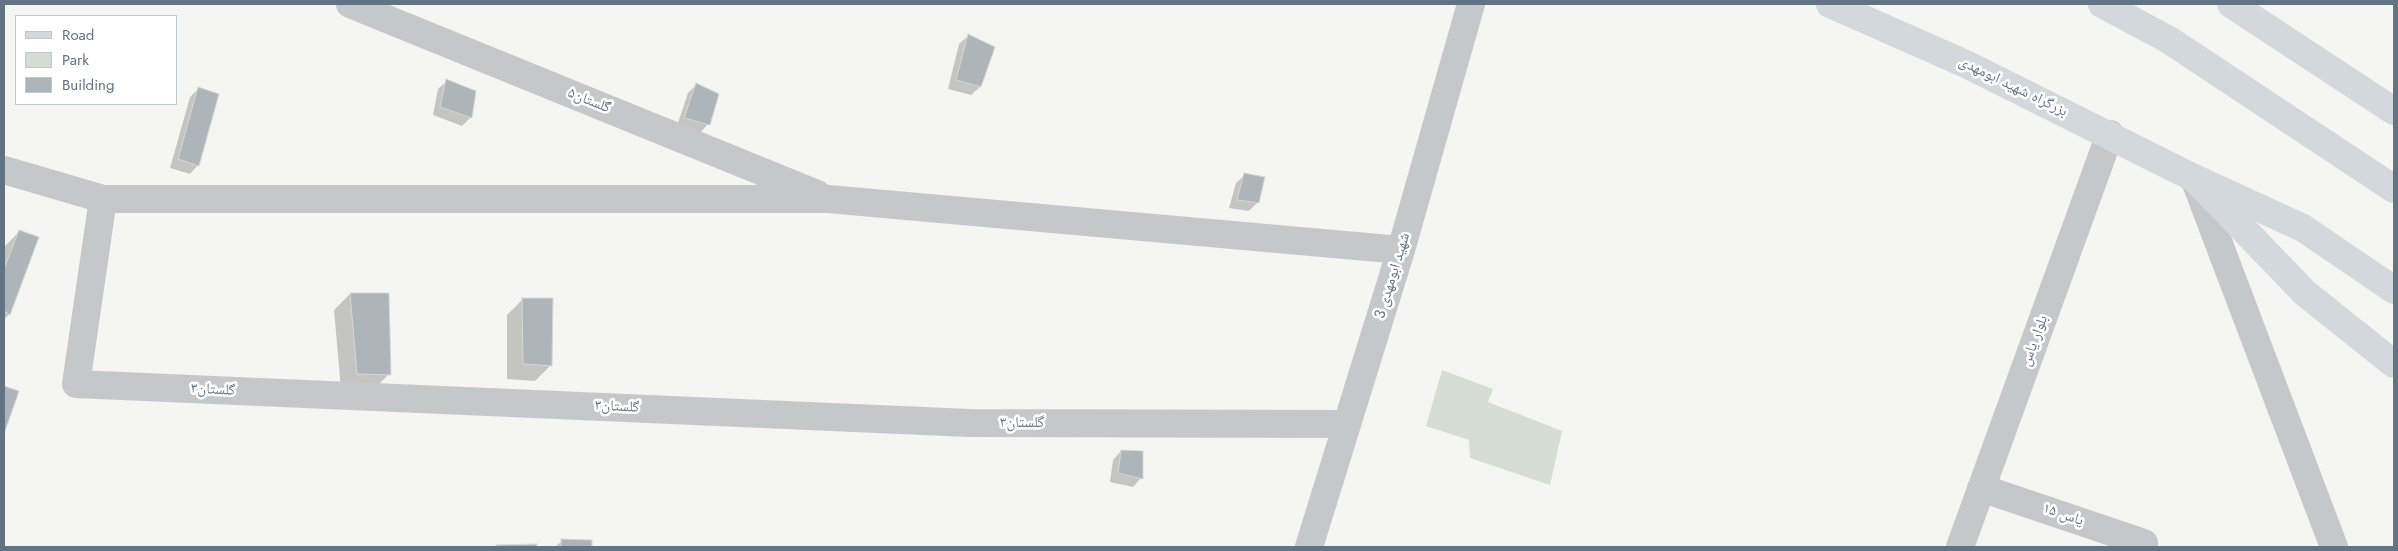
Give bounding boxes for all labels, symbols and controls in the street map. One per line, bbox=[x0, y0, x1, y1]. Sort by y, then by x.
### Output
legend bbox=[15, 15, 178, 105]
text: Road bbox=[62, 24, 94, 46]
text: Park bbox=[62, 49, 89, 71]
street label: بزرگراه شهید ابومهدی bbox=[1956, 53, 2070, 121]
text: Building bbox=[62, 74, 114, 96]
street label: گلستان۵ bbox=[565, 84, 613, 118]
street label: شهید ابومهدی 3 bbox=[1371, 231, 1415, 321]
street label: بلوار یاس bbox=[2018, 313, 2052, 369]
street label: گلستان۳ bbox=[190, 380, 236, 400]
street label: گلستان۳ bbox=[594, 397, 640, 417]
street label: گلستان۳ bbox=[1000, 414, 1044, 432]
street label: یاس ۱۵ bbox=[2040, 500, 2086, 530]

